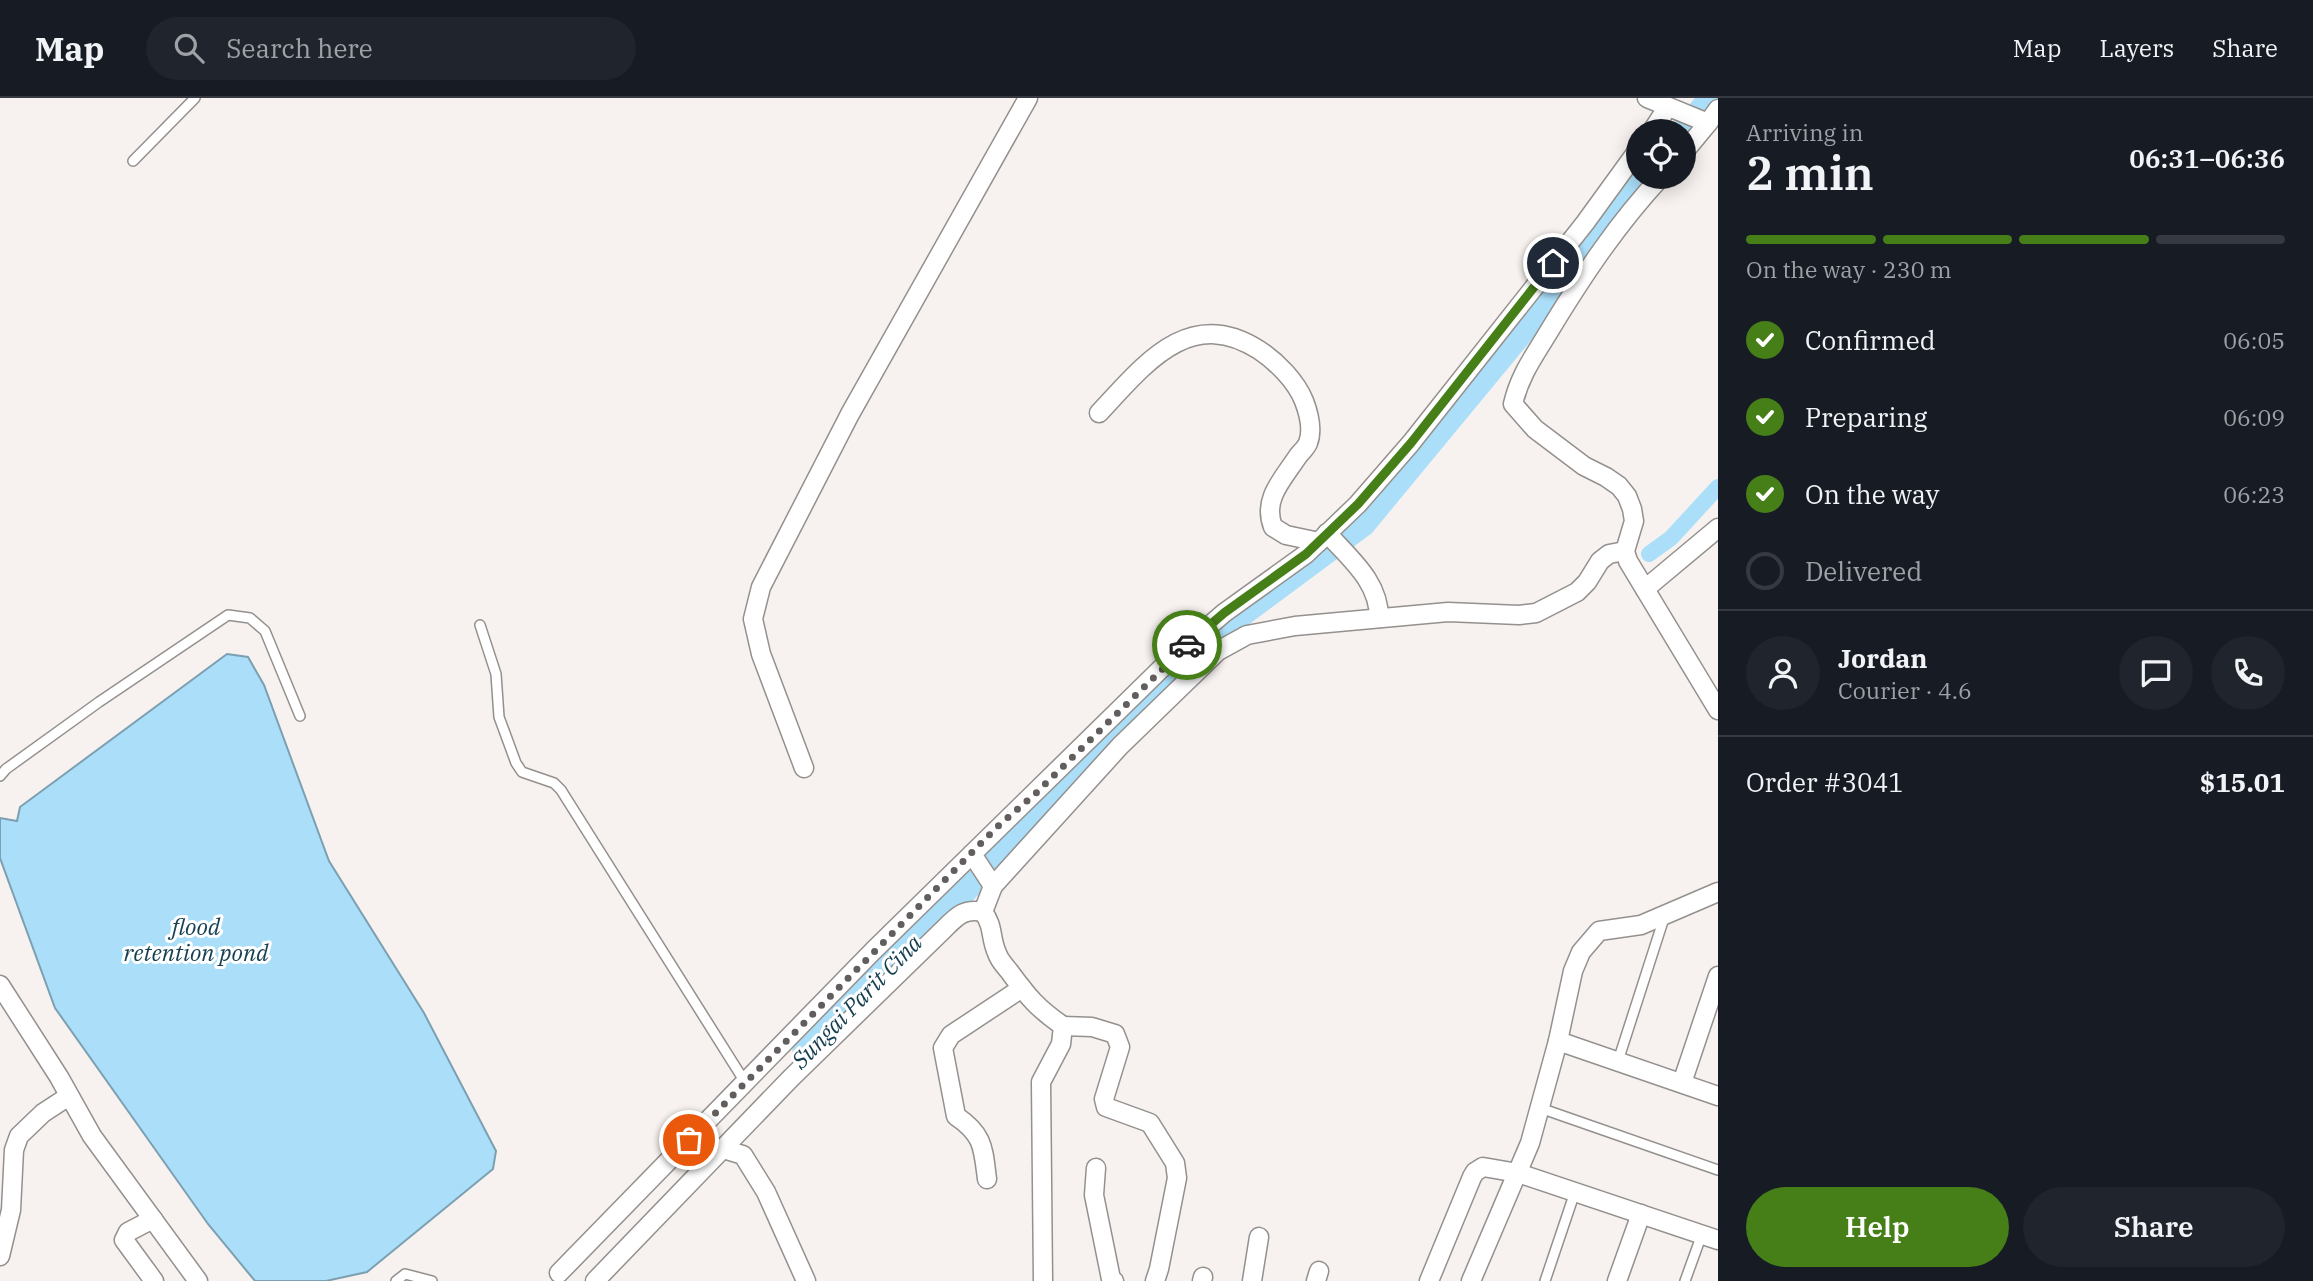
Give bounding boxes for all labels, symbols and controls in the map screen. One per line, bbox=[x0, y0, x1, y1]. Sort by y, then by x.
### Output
search box bbox=[146, 17, 636, 80]
text: Map bbox=[35, 27, 104, 70]
icon: search bbox=[170, 29, 208, 67]
text: Search here bbox=[226, 31, 373, 65]
text: Map bbox=[2013, 32, 2061, 64]
text: Layers bbox=[2099, 32, 2174, 64]
text: Share bbox=[2212, 32, 2278, 64]
text: Arriving in bbox=[1746, 117, 1863, 147]
map controls bbox=[1626, 119, 1696, 189]
button: locate bbox=[1626, 119, 1696, 189]
text: 06:31–06:36 bbox=[2129, 141, 2285, 175]
text: 2 min bbox=[1746, 143, 1874, 203]
pin bbox=[1523, 233, 1583, 293]
icon: home bbox=[1534, 244, 1572, 282]
text: On the way · 230 m bbox=[1746, 254, 1952, 284]
icon: check bbox=[1746, 321, 1784, 359]
text: Confirmed bbox=[1805, 323, 1936, 357]
text: 06:05 bbox=[2223, 325, 2285, 355]
icon: check bbox=[1746, 398, 1784, 436]
text: Preparing bbox=[1805, 400, 1927, 434]
text: 06:09 bbox=[2223, 402, 2285, 432]
icon: check bbox=[1746, 475, 1784, 513]
text: On the way bbox=[1805, 477, 1939, 511]
text: 06:23 bbox=[2223, 479, 2285, 509]
text: Delivered bbox=[1805, 554, 1922, 588]
courier bbox=[1152, 610, 1222, 680]
icon: car bbox=[1168, 626, 1206, 664]
button: person bbox=[1746, 636, 1820, 710]
button: chat bbox=[2119, 636, 2193, 710]
button: phone bbox=[2211, 636, 2285, 710]
text: Jordan bbox=[1838, 641, 1928, 675]
text: Courier · 4.6 bbox=[1838, 675, 1972, 705]
text: Order #3041 bbox=[1746, 765, 1904, 799]
text: $15.01 bbox=[2200, 765, 2285, 799]
water label: flood retention pond bbox=[123, 911, 269, 967]
water label: Sungai Parit Cina bbox=[784, 927, 928, 1075]
pin bbox=[659, 1110, 719, 1170]
icon: bag bbox=[670, 1121, 708, 1159]
button: Help bbox=[1746, 1187, 2009, 1267]
button: Share bbox=[2023, 1187, 2285, 1267]

